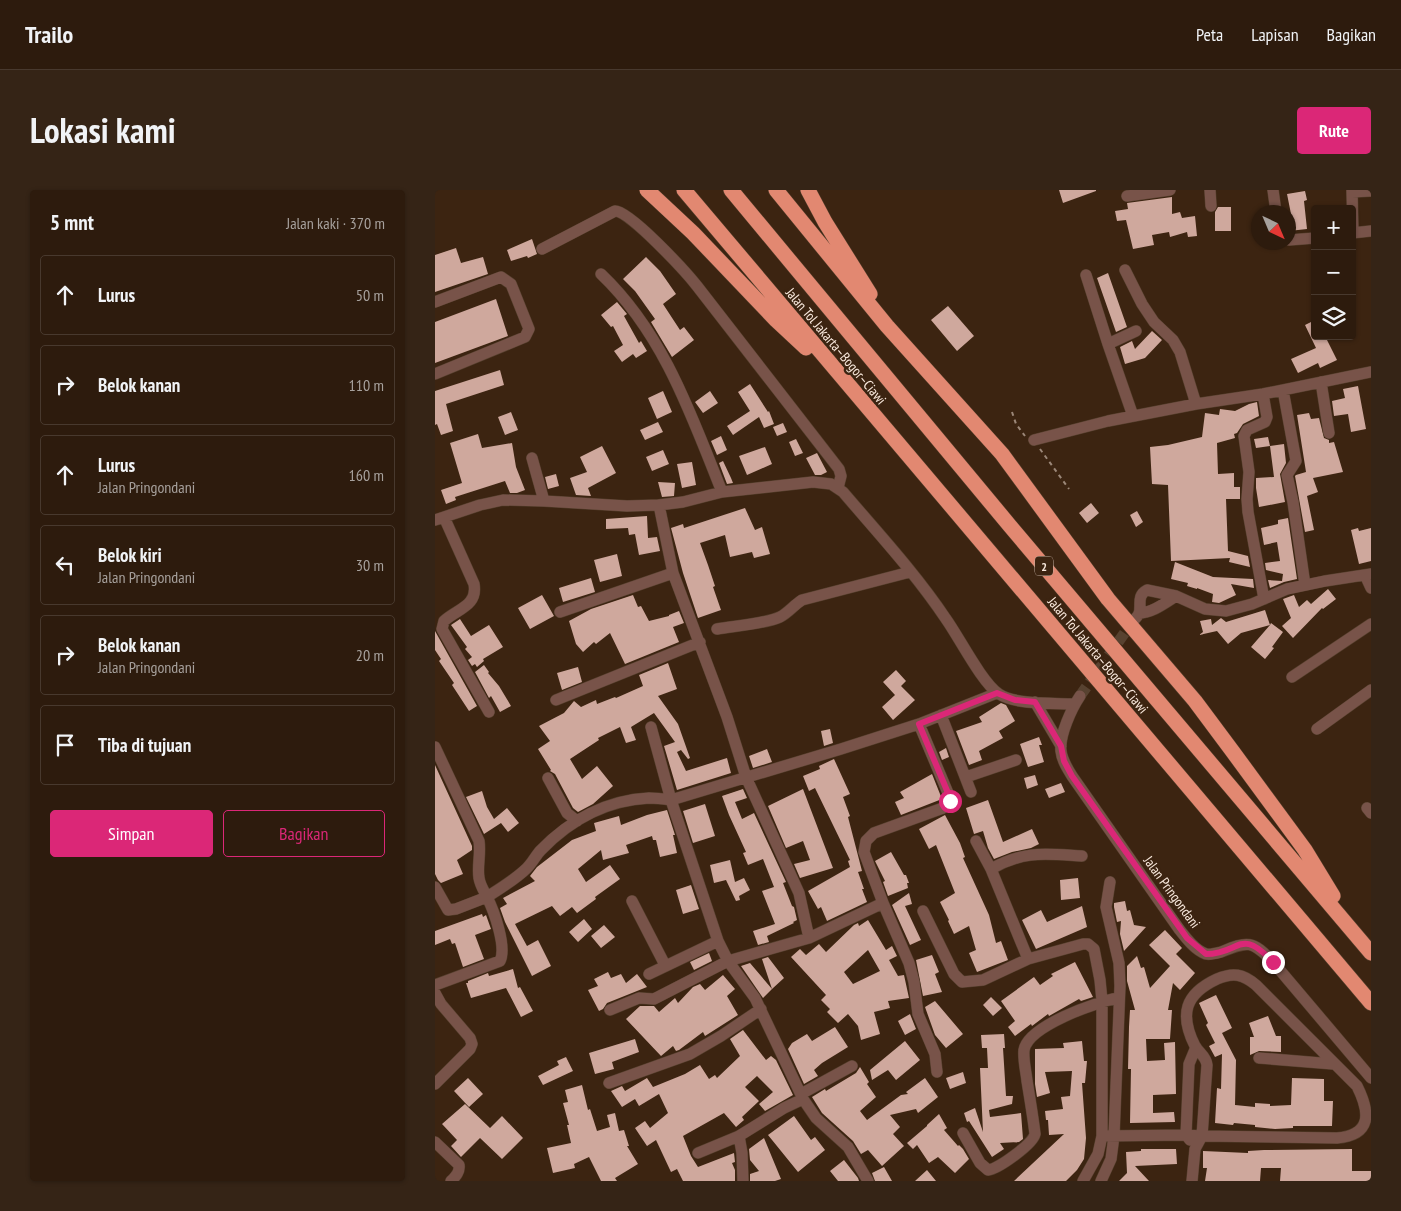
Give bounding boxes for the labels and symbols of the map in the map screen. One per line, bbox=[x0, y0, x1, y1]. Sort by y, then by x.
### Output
north arrow bbox=[1251, 205, 1296, 250]
street label: Jalan Tol Jakarta–Bogor–Ciawi bbox=[781, 283, 890, 408]
road number: 2 bbox=[1035, 556, 1053, 576]
street label: Jalan Tol Jakarta–Bogor–Ciawi bbox=[1043, 592, 1152, 717]
route start bbox=[939, 790, 962, 813]
street label: Jalan Pringondani bbox=[1139, 852, 1204, 932]
route end bbox=[1262, 951, 1285, 974]

